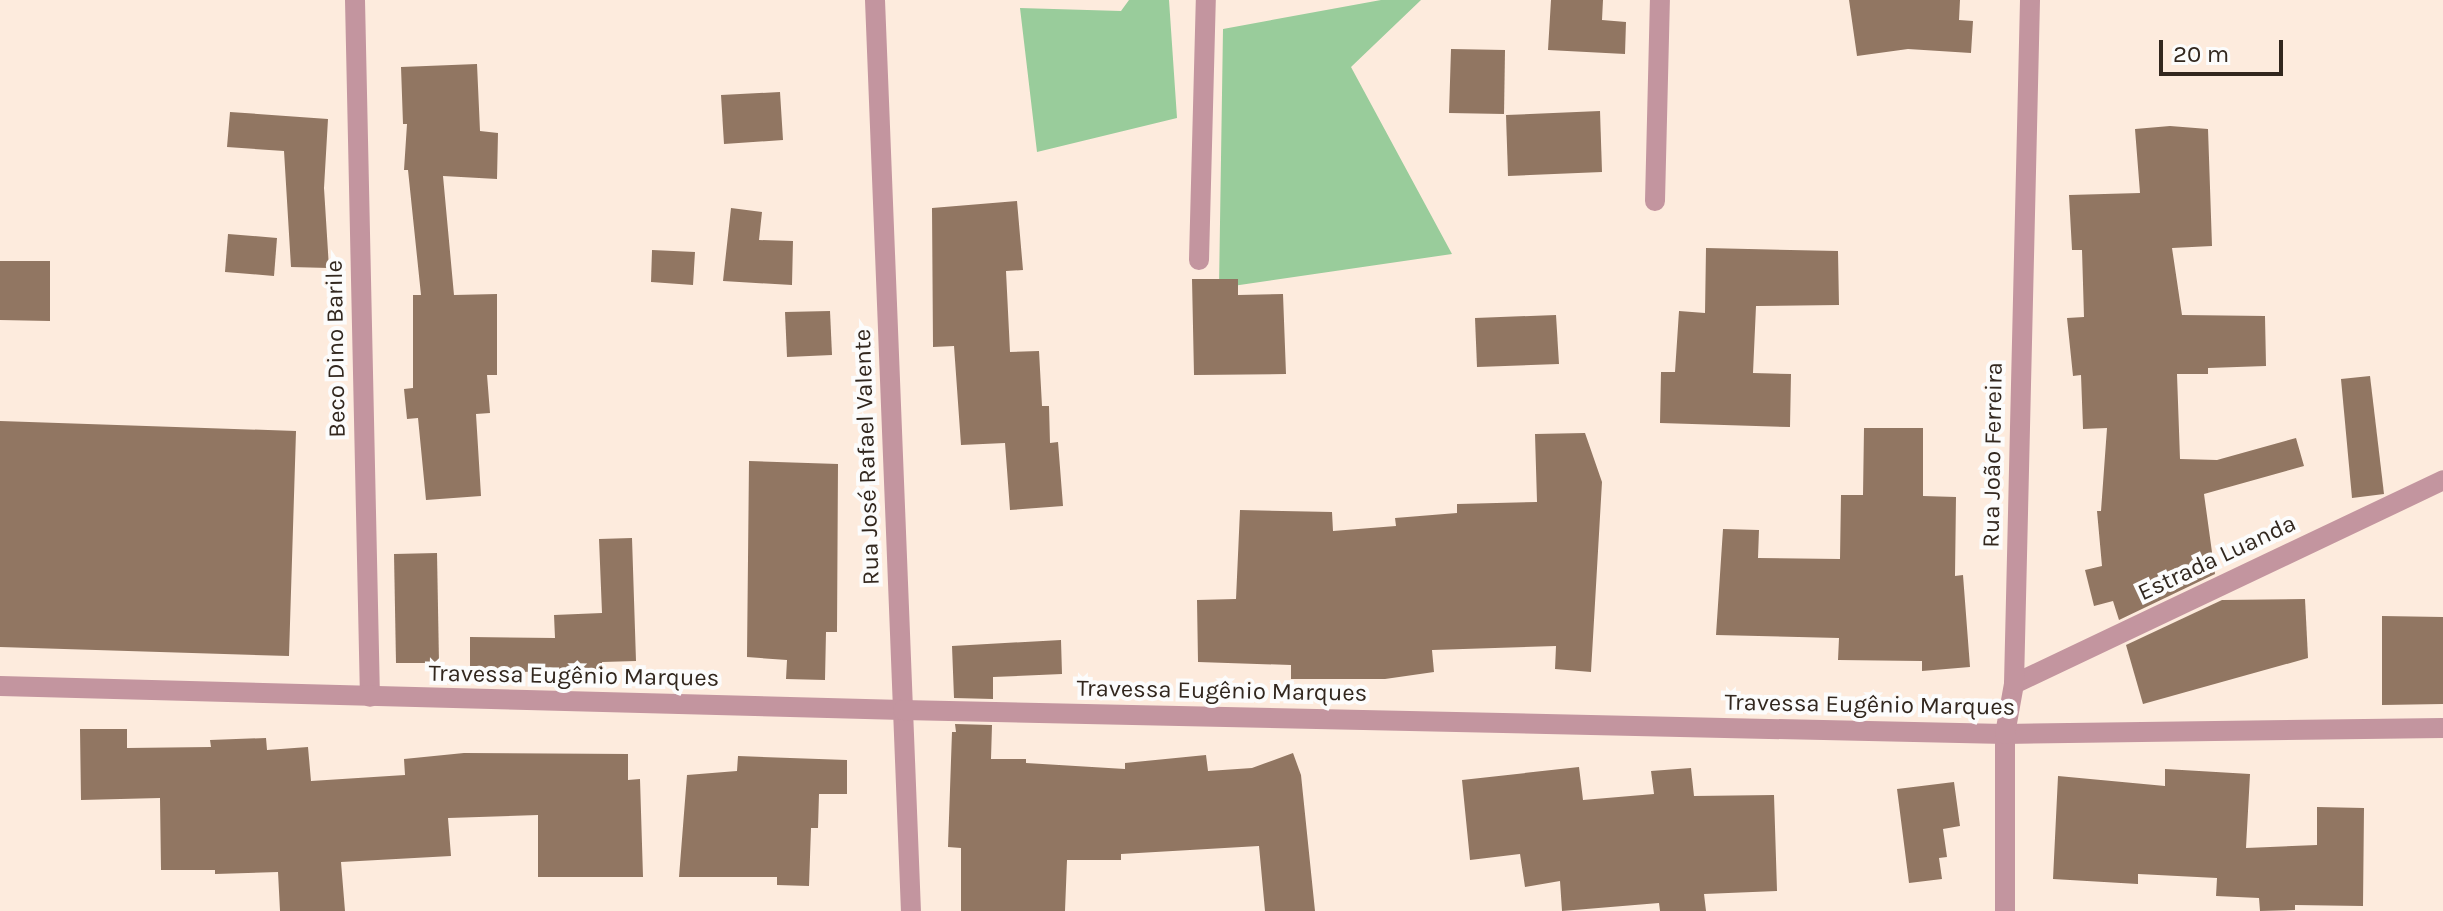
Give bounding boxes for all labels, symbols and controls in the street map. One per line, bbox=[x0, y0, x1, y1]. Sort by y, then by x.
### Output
scale bar bbox=[2163, 24, 2287, 74]
text: 20 m bbox=[2173, 40, 2229, 68]
street label: Beco Dino Barile bbox=[320, 260, 352, 438]
street label: Rua José Rafael Valente bbox=[848, 328, 886, 586]
street label: Rua João Ferreira bbox=[1977, 362, 2009, 548]
street label: Estrada Luanda bbox=[2133, 509, 2301, 607]
street label: Travessa Eugênio Marques bbox=[428, 659, 720, 693]
street label: Travessa Eugênio Marques bbox=[1076, 674, 1368, 708]
street label: Travessa Eugênio Marques bbox=[1724, 688, 2016, 722]

